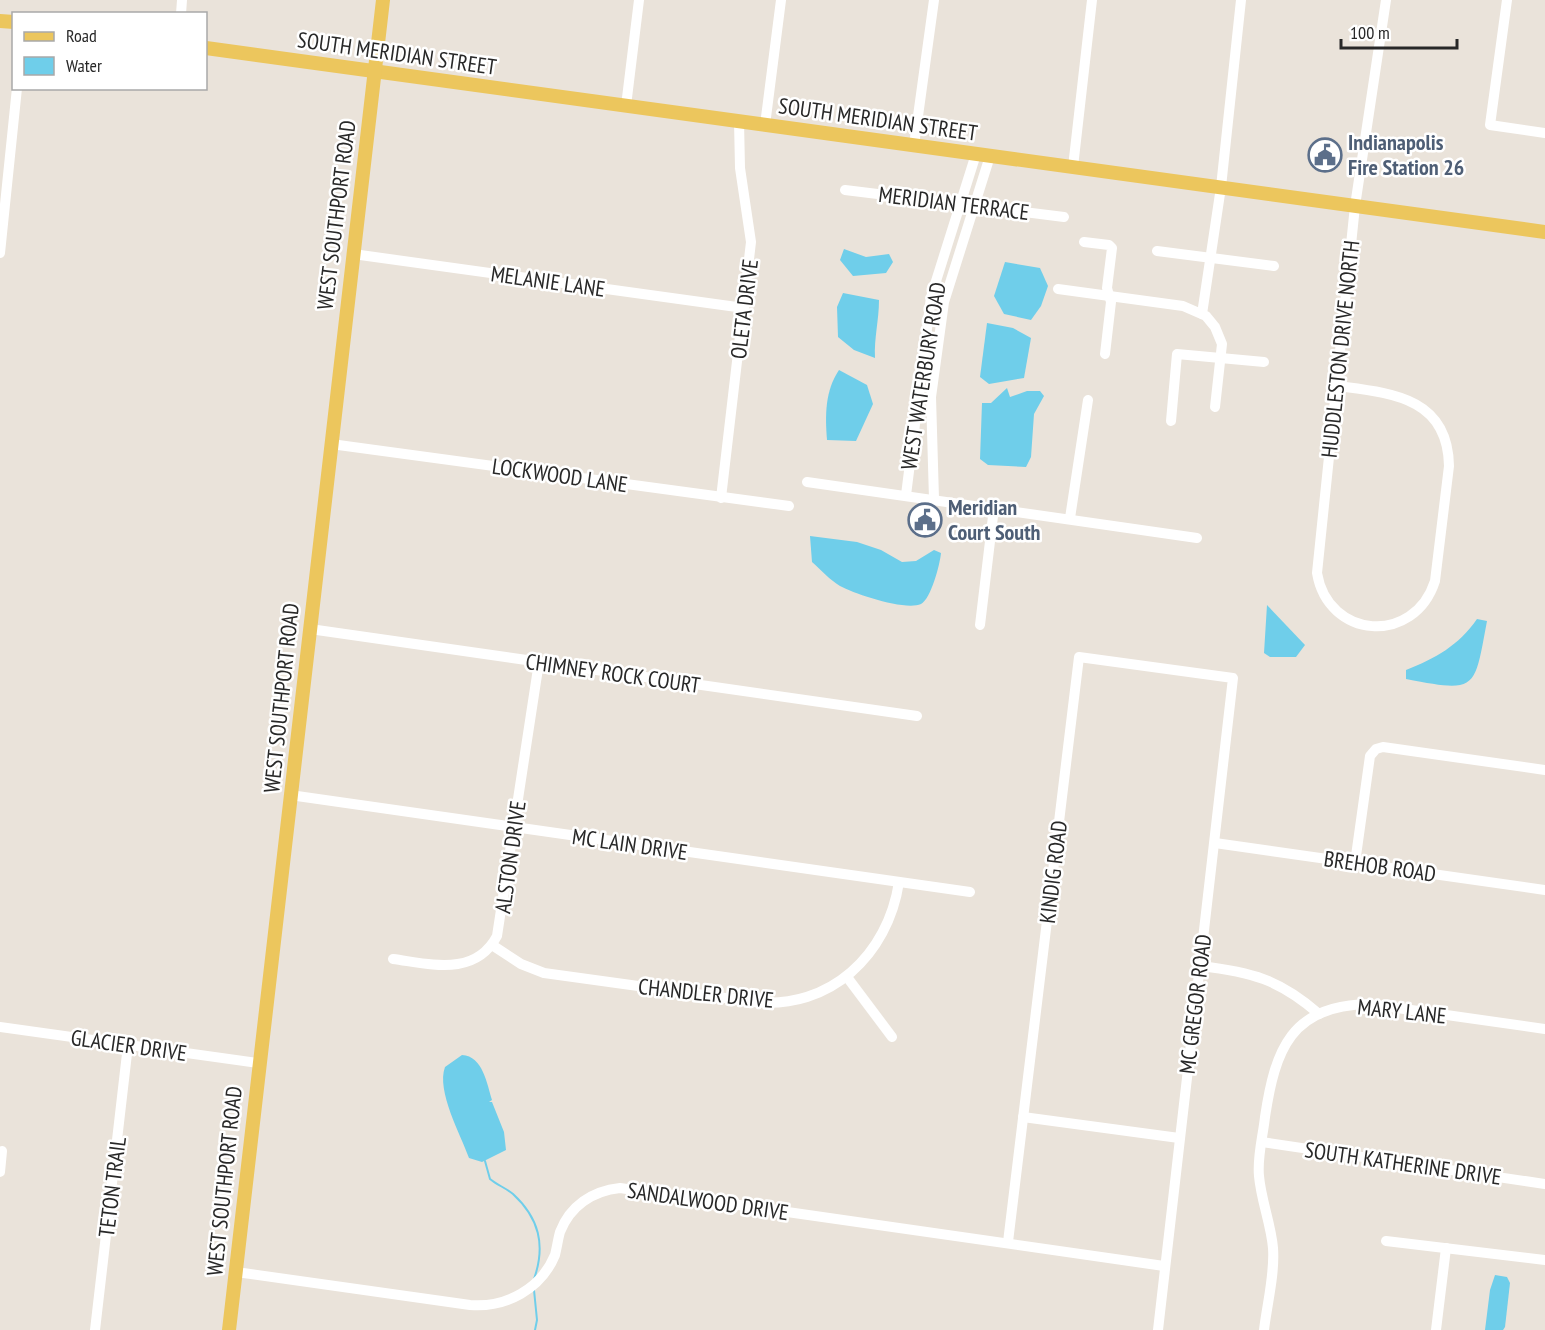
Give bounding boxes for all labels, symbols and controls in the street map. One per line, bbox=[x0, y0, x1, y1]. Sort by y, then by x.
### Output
legend bbox=[12, 12, 207, 90]
scale bar bbox=[1341, 12, 1456, 50]
text: 100 m bbox=[1350, 21, 1390, 44]
text: Road bbox=[66, 24, 97, 47]
street label: SOUTH MERIDIAN STREET bbox=[296, 25, 498, 81]
text: Water bbox=[66, 54, 102, 77]
street label: SOUTH MERIDIAN STREET bbox=[777, 91, 979, 147]
street label: WEST SOUTHPORT ROAD bbox=[310, 119, 362, 311]
place label: Indianapolis Fire Station 26 bbox=[1348, 128, 1464, 181]
public building icon: Indianapolis Fire Station 26 bbox=[1307, 137, 1343, 173]
street label: MERIDIAN TERRACE bbox=[877, 180, 1031, 226]
street label: HUDDLESTON DRIVE NORTH bbox=[1315, 239, 1365, 459]
street label: OLETA DRIVE bbox=[724, 257, 764, 361]
street label: MELANIE LANE bbox=[489, 259, 607, 303]
street label: WEST WATERBURY ROAD bbox=[894, 280, 952, 472]
street label: LOCKWOOD LANE bbox=[490, 452, 630, 498]
place label: Meridian Court South bbox=[948, 493, 1041, 546]
public building icon: Meridian Court South bbox=[907, 502, 943, 538]
street label: WEST SOUTHPORT ROAD bbox=[257, 602, 305, 794]
street label: CHIMNEY ROCK COURT bbox=[524, 647, 702, 699]
street label: ALSTON DRIVE bbox=[488, 799, 532, 915]
street label: KINDIG ROAD bbox=[1033, 819, 1073, 925]
street label: MC LAIN DRIVE bbox=[571, 822, 689, 866]
street label: BREHOB ROAD bbox=[1322, 844, 1438, 888]
street label: MC GREGOR ROAD bbox=[1173, 933, 1217, 1075]
street label: CHANDLER DRIVE bbox=[637, 972, 775, 1014]
street label: MARY LANE bbox=[1356, 992, 1448, 1030]
street label: GLACIER DRIVE bbox=[69, 1023, 189, 1067]
street label: WEST SOUTHPORT ROAD bbox=[200, 1085, 248, 1277]
street label: TETON TRAIL bbox=[92, 1135, 132, 1239]
street label: SOUTH KATHERINE DRIVE bbox=[1303, 1135, 1503, 1191]
street label: SANDALWOOD DRIVE bbox=[626, 1176, 790, 1226]

